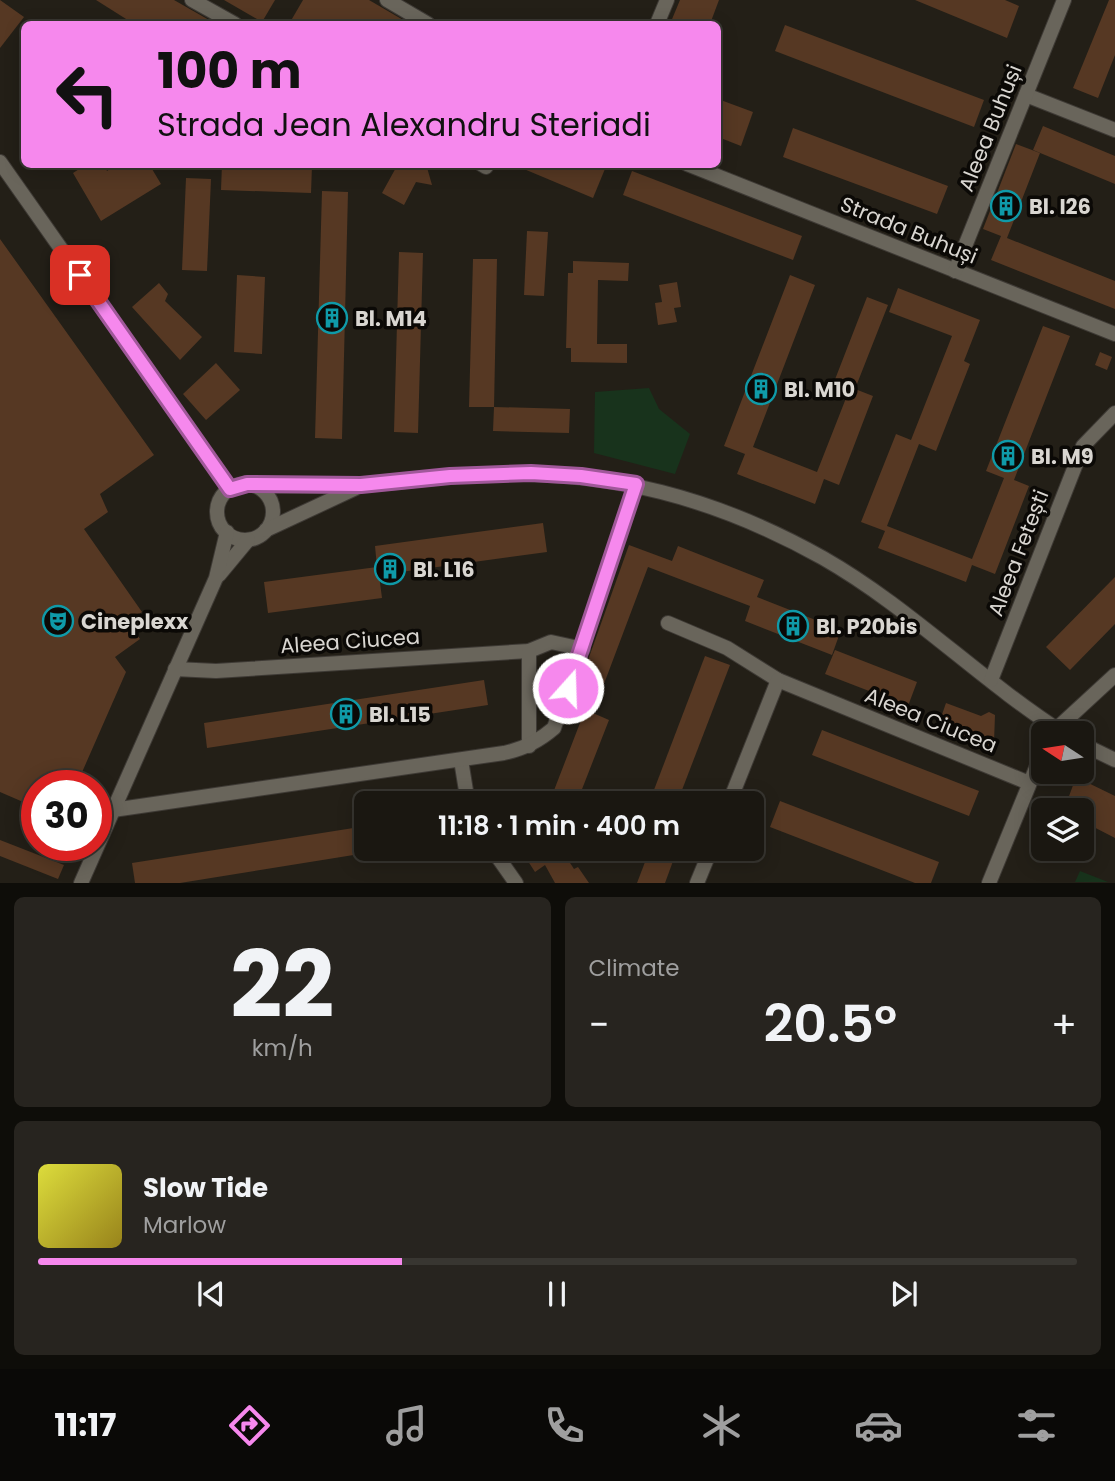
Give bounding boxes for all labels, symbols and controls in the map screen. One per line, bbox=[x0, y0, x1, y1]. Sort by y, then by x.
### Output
text: 100 m bbox=[157, 37, 302, 105]
icon: left bbox=[42, 49, 133, 140]
street label: Aleea Buhuși bbox=[951, 60, 1029, 196]
text: Strada Jean Alexandru Steriadi bbox=[157, 102, 651, 147]
street label: Strada Buhuși bbox=[836, 189, 982, 271]
building icon: Bl. I26 bbox=[989, 189, 1023, 223]
place label: Bl. I26 bbox=[1029, 192, 1091, 221]
pin bbox=[50, 245, 110, 305]
icon: arrive bbox=[61, 256, 99, 294]
building icon: Bl. M14 bbox=[315, 301, 349, 335]
place label: Bl. M14 bbox=[355, 304, 427, 333]
building icon: Bl. M10 bbox=[744, 372, 778, 406]
place label: Bl. M10 bbox=[784, 375, 855, 404]
building icon: Bl. M9 bbox=[991, 439, 1025, 473]
place label: Bl. M9 bbox=[1031, 442, 1094, 471]
street label: Aleea Fetești bbox=[981, 486, 1055, 620]
building icon: Bl. L16 bbox=[373, 552, 407, 586]
place label: Bl. L16 bbox=[413, 555, 475, 584]
theatre icon: Cineplexx bbox=[41, 604, 75, 638]
place label: Cineplexx bbox=[81, 607, 189, 636]
building icon: Bl. P20bis bbox=[776, 609, 810, 643]
place label: Bl. P20bis bbox=[816, 612, 917, 641]
street label: Aleea Ciucea bbox=[279, 622, 421, 660]
position arrow bbox=[531, 651, 605, 725]
street label: Aleea Ciucea bbox=[861, 680, 1001, 760]
building icon: Bl. L15 bbox=[329, 697, 363, 731]
place label: Bl. L15 bbox=[369, 700, 431, 729]
north arrow bbox=[1031, 721, 1094, 784]
map controls bbox=[1031, 721, 1094, 861]
speed limit sign: 30 bbox=[21, 770, 112, 861]
button: layers bbox=[1031, 798, 1094, 861]
text: 11:18 · 1 min · 400 m bbox=[438, 808, 680, 844]
text: 22 bbox=[230, 921, 334, 1049]
text: Climate bbox=[589, 952, 679, 984]
text: 20.5° bbox=[763, 987, 897, 1060]
text: − bbox=[589, 998, 609, 1051]
text: + bbox=[1051, 998, 1077, 1051]
text: km/h bbox=[252, 1032, 313, 1064]
text: Slow Tide bbox=[143, 1170, 268, 1206]
text: Marlow bbox=[143, 1209, 226, 1241]
icon: previous bbox=[192, 1275, 230, 1313]
icon: pause bbox=[538, 1275, 576, 1313]
icon: next bbox=[885, 1275, 923, 1313]
icon: directions bbox=[225, 1401, 274, 1450]
icon: music bbox=[382, 1401, 431, 1450]
icon: phone bbox=[540, 1401, 589, 1450]
icon: climate bbox=[697, 1401, 746, 1450]
icon: car bbox=[854, 1401, 903, 1450]
icon: filters bbox=[1012, 1401, 1061, 1450]
text: 11:17 bbox=[54, 1402, 117, 1447]

